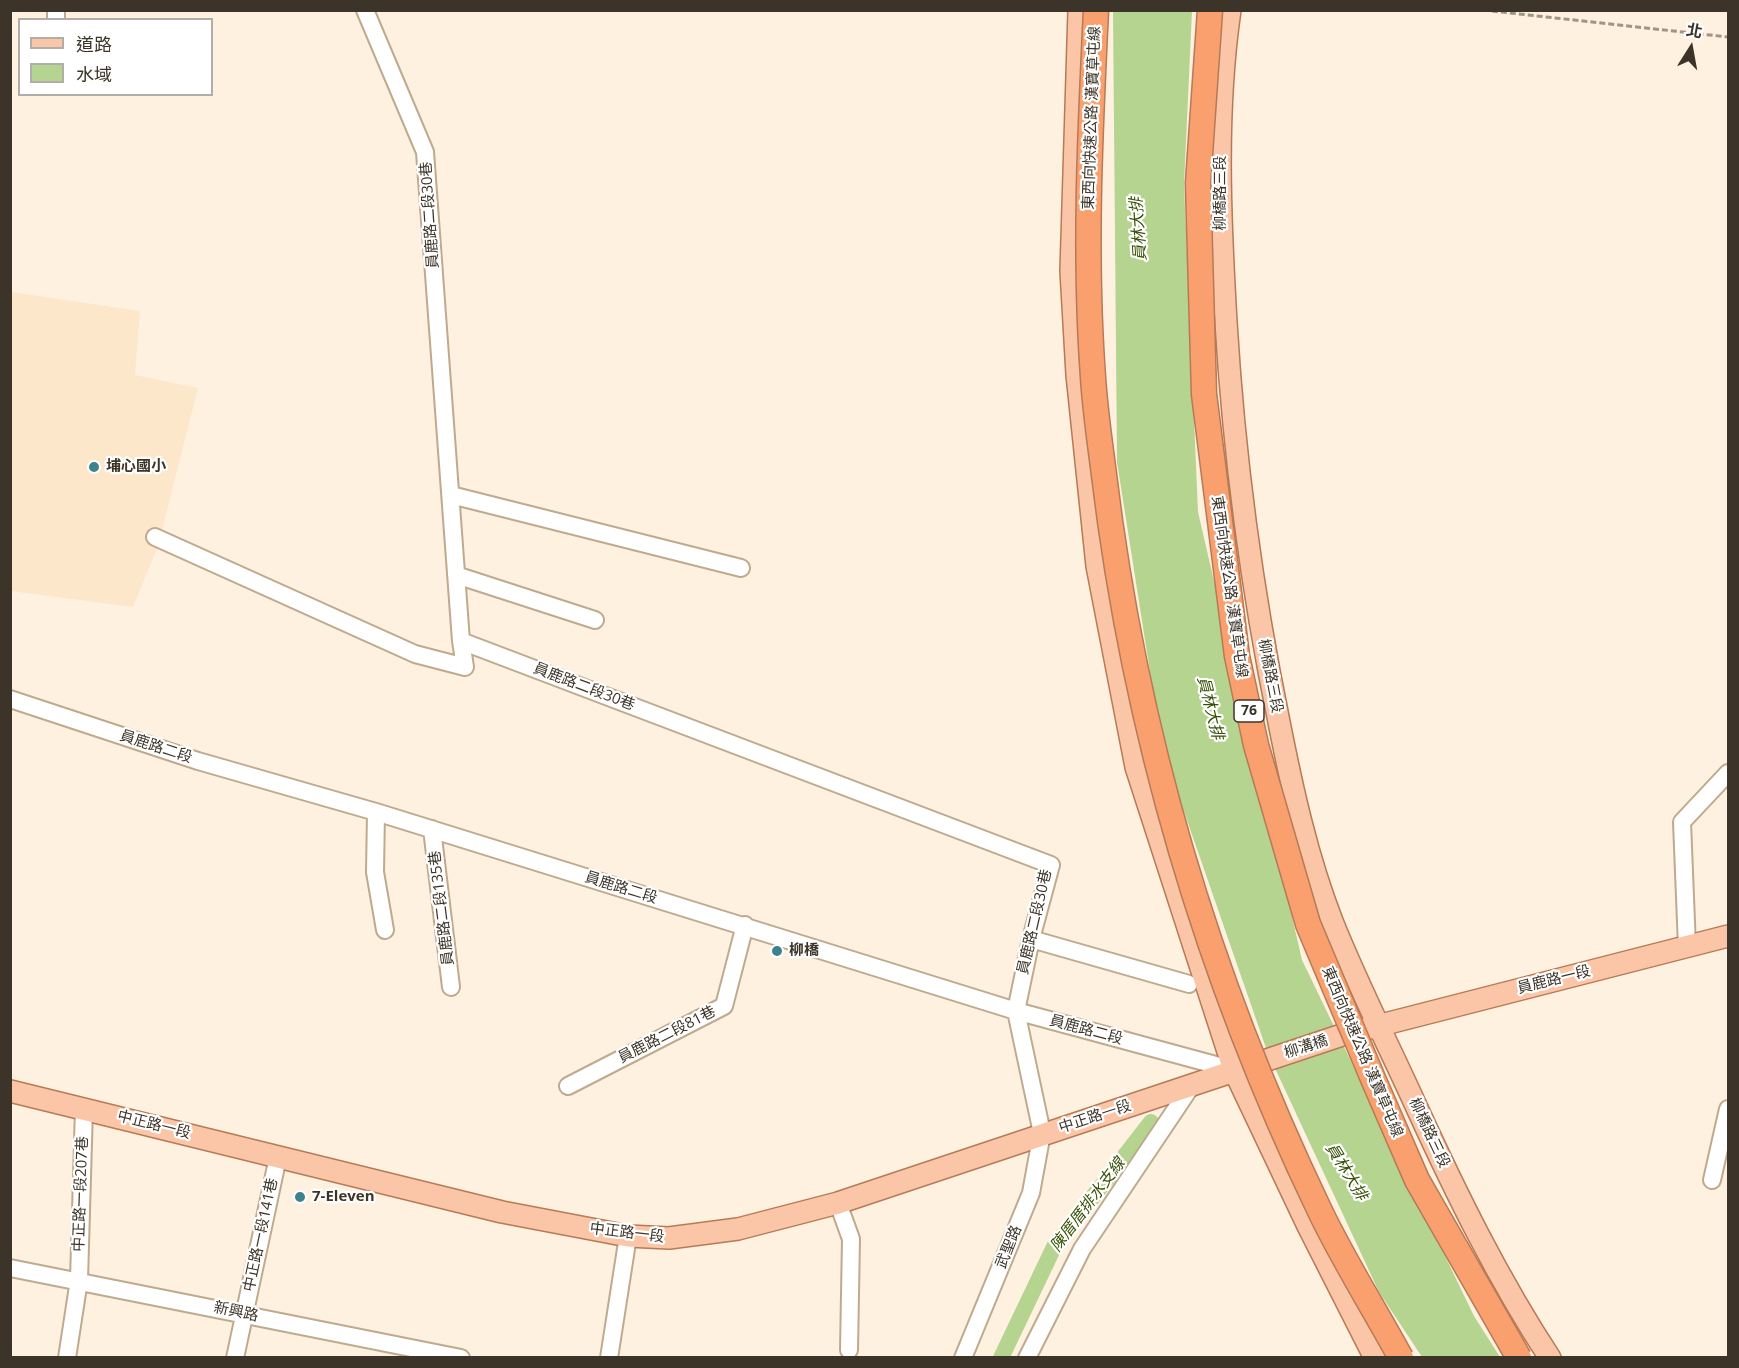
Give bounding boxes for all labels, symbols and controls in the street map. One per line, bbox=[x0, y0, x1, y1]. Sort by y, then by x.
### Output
legend bbox=[18, 18, 213, 96]
north arrow bbox=[1661, 18, 1721, 78]
text: 北 bbox=[1684, 18, 1704, 43]
street label: 東西向快速公路 漢寶草屯線 bbox=[1080, 26, 1104, 210]
text: 道路 bbox=[76, 32, 112, 56]
text: 水域 bbox=[76, 62, 112, 86]
street label: 柳橋路三段 bbox=[1212, 156, 1230, 230]
street label: 員鹿路二段30巷 bbox=[417, 161, 443, 269]
water label: 員林大排 bbox=[1127, 196, 1151, 262]
place label: 埔心國小 bbox=[106, 458, 166, 476]
marker: 埔心國小 bbox=[87, 460, 101, 474]
street label: 東西向快速公路 漢寶草屯線 bbox=[1207, 495, 1251, 679]
street label: 柳橋路三段 bbox=[1254, 637, 1286, 715]
street label: 員鹿路二段30巷 bbox=[531, 659, 637, 715]
water label: 員林大排 bbox=[1193, 675, 1227, 741]
road number: 76 bbox=[1234, 700, 1264, 722]
street label: 員鹿路二段 bbox=[118, 727, 194, 767]
street label: 員鹿路二段135巷 bbox=[426, 849, 458, 967]
street label: 員鹿路二段 bbox=[583, 868, 659, 908]
street label: 員鹿路二段30巷 bbox=[1014, 868, 1056, 976]
place label: 柳橋 bbox=[789, 942, 819, 960]
marker: 柳橋 bbox=[770, 944, 784, 958]
street label: 員鹿路一段 bbox=[1515, 962, 1593, 998]
street label: 東西向快速公路 漢寶草屯線 bbox=[1318, 964, 1406, 1140]
street label: 員鹿路二段81巷 bbox=[615, 1003, 719, 1067]
street label: 員鹿路二段 bbox=[1047, 1012, 1125, 1048]
street label: 柳溝橋 bbox=[1282, 1031, 1330, 1063]
street label: 柳橋路三段 bbox=[1405, 1095, 1453, 1171]
street label: 中正路一段 bbox=[1057, 1097, 1133, 1137]
street label: 中正路一段 bbox=[115, 1107, 193, 1143]
street label: 中正路一段207巷 bbox=[70, 1136, 92, 1252]
water label: 員林大排 bbox=[1321, 1140, 1371, 1204]
water label: 陳厝厝排水支線 bbox=[1047, 1154, 1129, 1256]
street label: 中正路一段141巷 bbox=[240, 1177, 282, 1293]
place label: 7-Eleven bbox=[312, 1188, 374, 1206]
marker: 7-Eleven bbox=[293, 1190, 307, 1204]
street label: 中正路一段 bbox=[589, 1219, 665, 1247]
street label: 武聖路 bbox=[992, 1223, 1026, 1271]
street label: 新興路 bbox=[212, 1299, 260, 1325]

